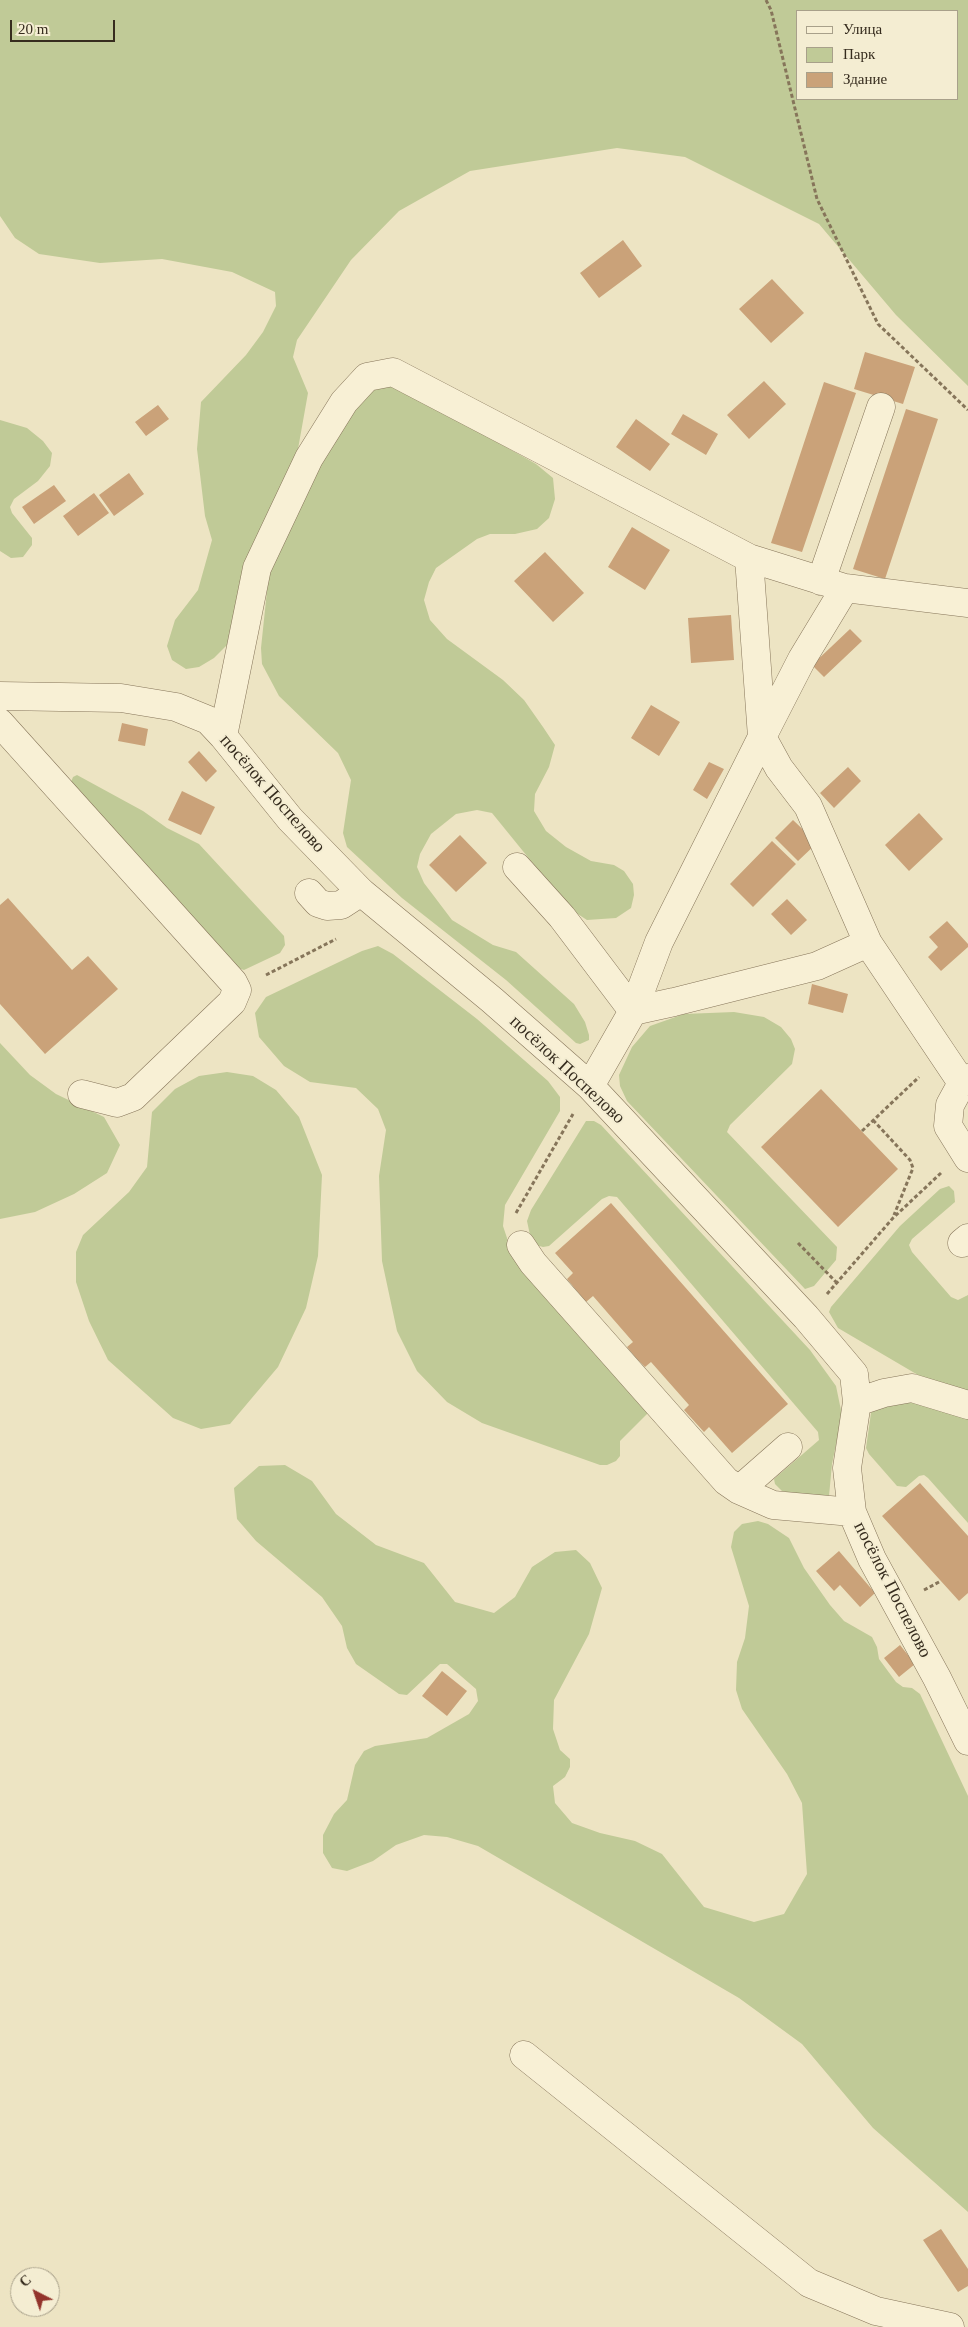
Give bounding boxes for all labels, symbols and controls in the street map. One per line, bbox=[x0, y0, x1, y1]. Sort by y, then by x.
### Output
scale bar bbox=[12, 10, 118, 42]
legend bbox=[796, 10, 958, 100]
text: 20 m bbox=[18, 21, 48, 37]
text: Улица bbox=[843, 21, 882, 37]
text: Парк bbox=[843, 46, 875, 62]
text: Здание bbox=[843, 71, 887, 87]
street label: посёлок Поспелово bbox=[215, 730, 329, 858]
street label: посёлок Поспелово bbox=[505, 1011, 629, 1129]
street label: посёлок Поспелово bbox=[848, 1518, 936, 1662]
north arrow bbox=[10, 2267, 60, 2317]
text: С bbox=[17, 2272, 34, 2290]

